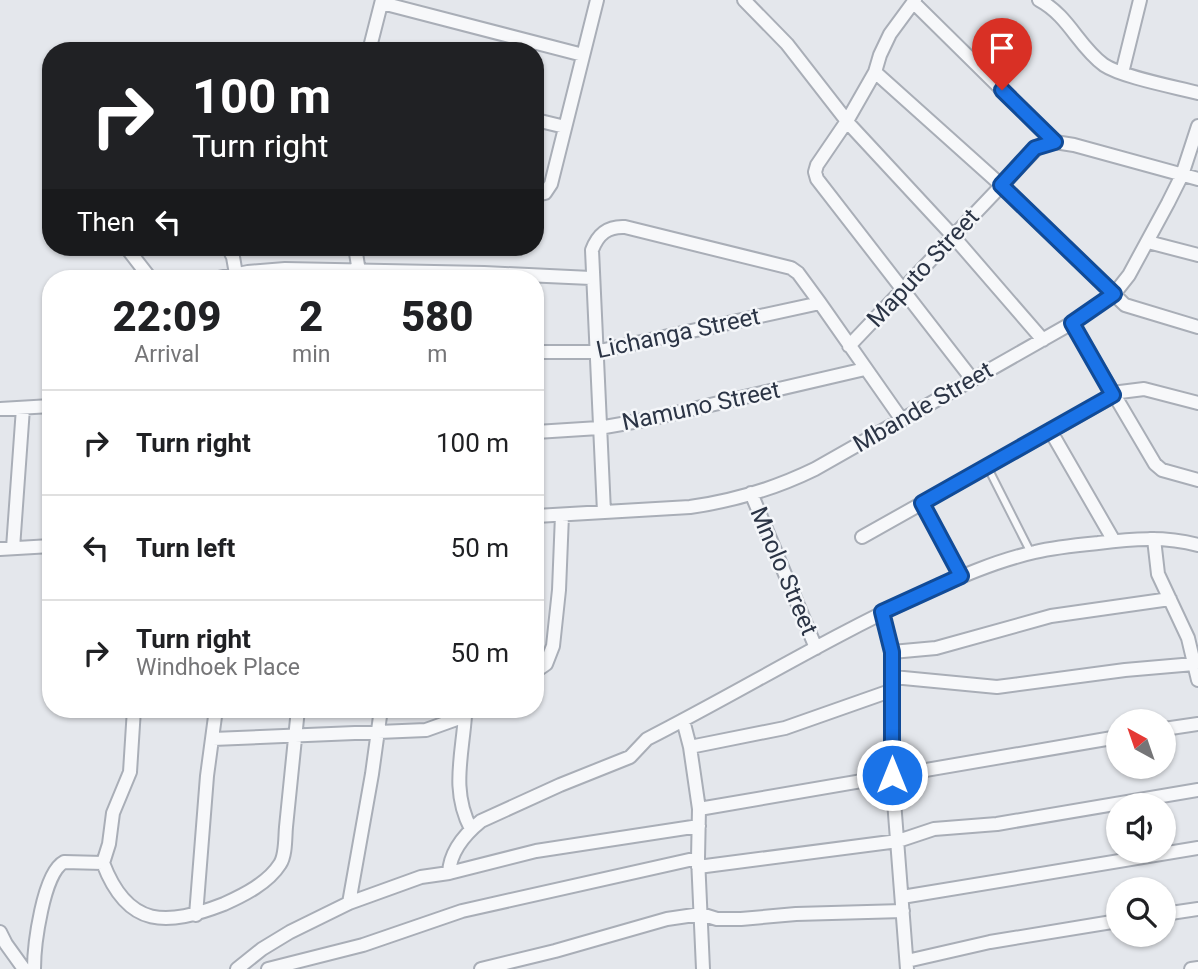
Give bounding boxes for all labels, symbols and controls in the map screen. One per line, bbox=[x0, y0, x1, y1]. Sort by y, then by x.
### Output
pin bbox=[972, 18, 1032, 90]
icon: arrive bbox=[983, 29, 1021, 67]
text: 100 m bbox=[192, 68, 331, 125]
icon: right bbox=[77, 70, 168, 161]
text: Turn right bbox=[192, 127, 328, 165]
icon: left bbox=[149, 203, 187, 241]
street label: Maputo Street bbox=[861, 203, 985, 333]
text: Then bbox=[77, 207, 135, 237]
text: 22:09 bbox=[112, 292, 222, 341]
text: 2 bbox=[299, 292, 323, 341]
text: 580 bbox=[401, 292, 474, 341]
street label: Lichanga Street bbox=[594, 302, 763, 364]
text: Arrival bbox=[134, 341, 200, 368]
text: min bbox=[292, 341, 330, 368]
text: m bbox=[427, 341, 447, 368]
street label: Mbande Street bbox=[848, 356, 998, 458]
street label: Namuno Street bbox=[620, 376, 783, 436]
icon: right bbox=[77, 424, 115, 462]
text: Turn right bbox=[136, 428, 251, 458]
text: 100 m bbox=[436, 428, 509, 458]
street label: Mnolo Street bbox=[744, 503, 824, 640]
icon: left bbox=[77, 529, 115, 567]
text: Turn left bbox=[136, 533, 235, 563]
text: 50 m bbox=[451, 533, 509, 563]
text: Turn right bbox=[136, 624, 251, 654]
icon: right bbox=[77, 634, 115, 672]
text: 50 m bbox=[451, 638, 509, 668]
text: Windhoek Place bbox=[136, 654, 300, 681]
north arrow bbox=[1106, 709, 1176, 779]
map controls bbox=[1106, 709, 1176, 947]
position arrow bbox=[855, 738, 929, 812]
button: sound bbox=[1106, 793, 1176, 863]
button: search bbox=[1106, 877, 1176, 947]

